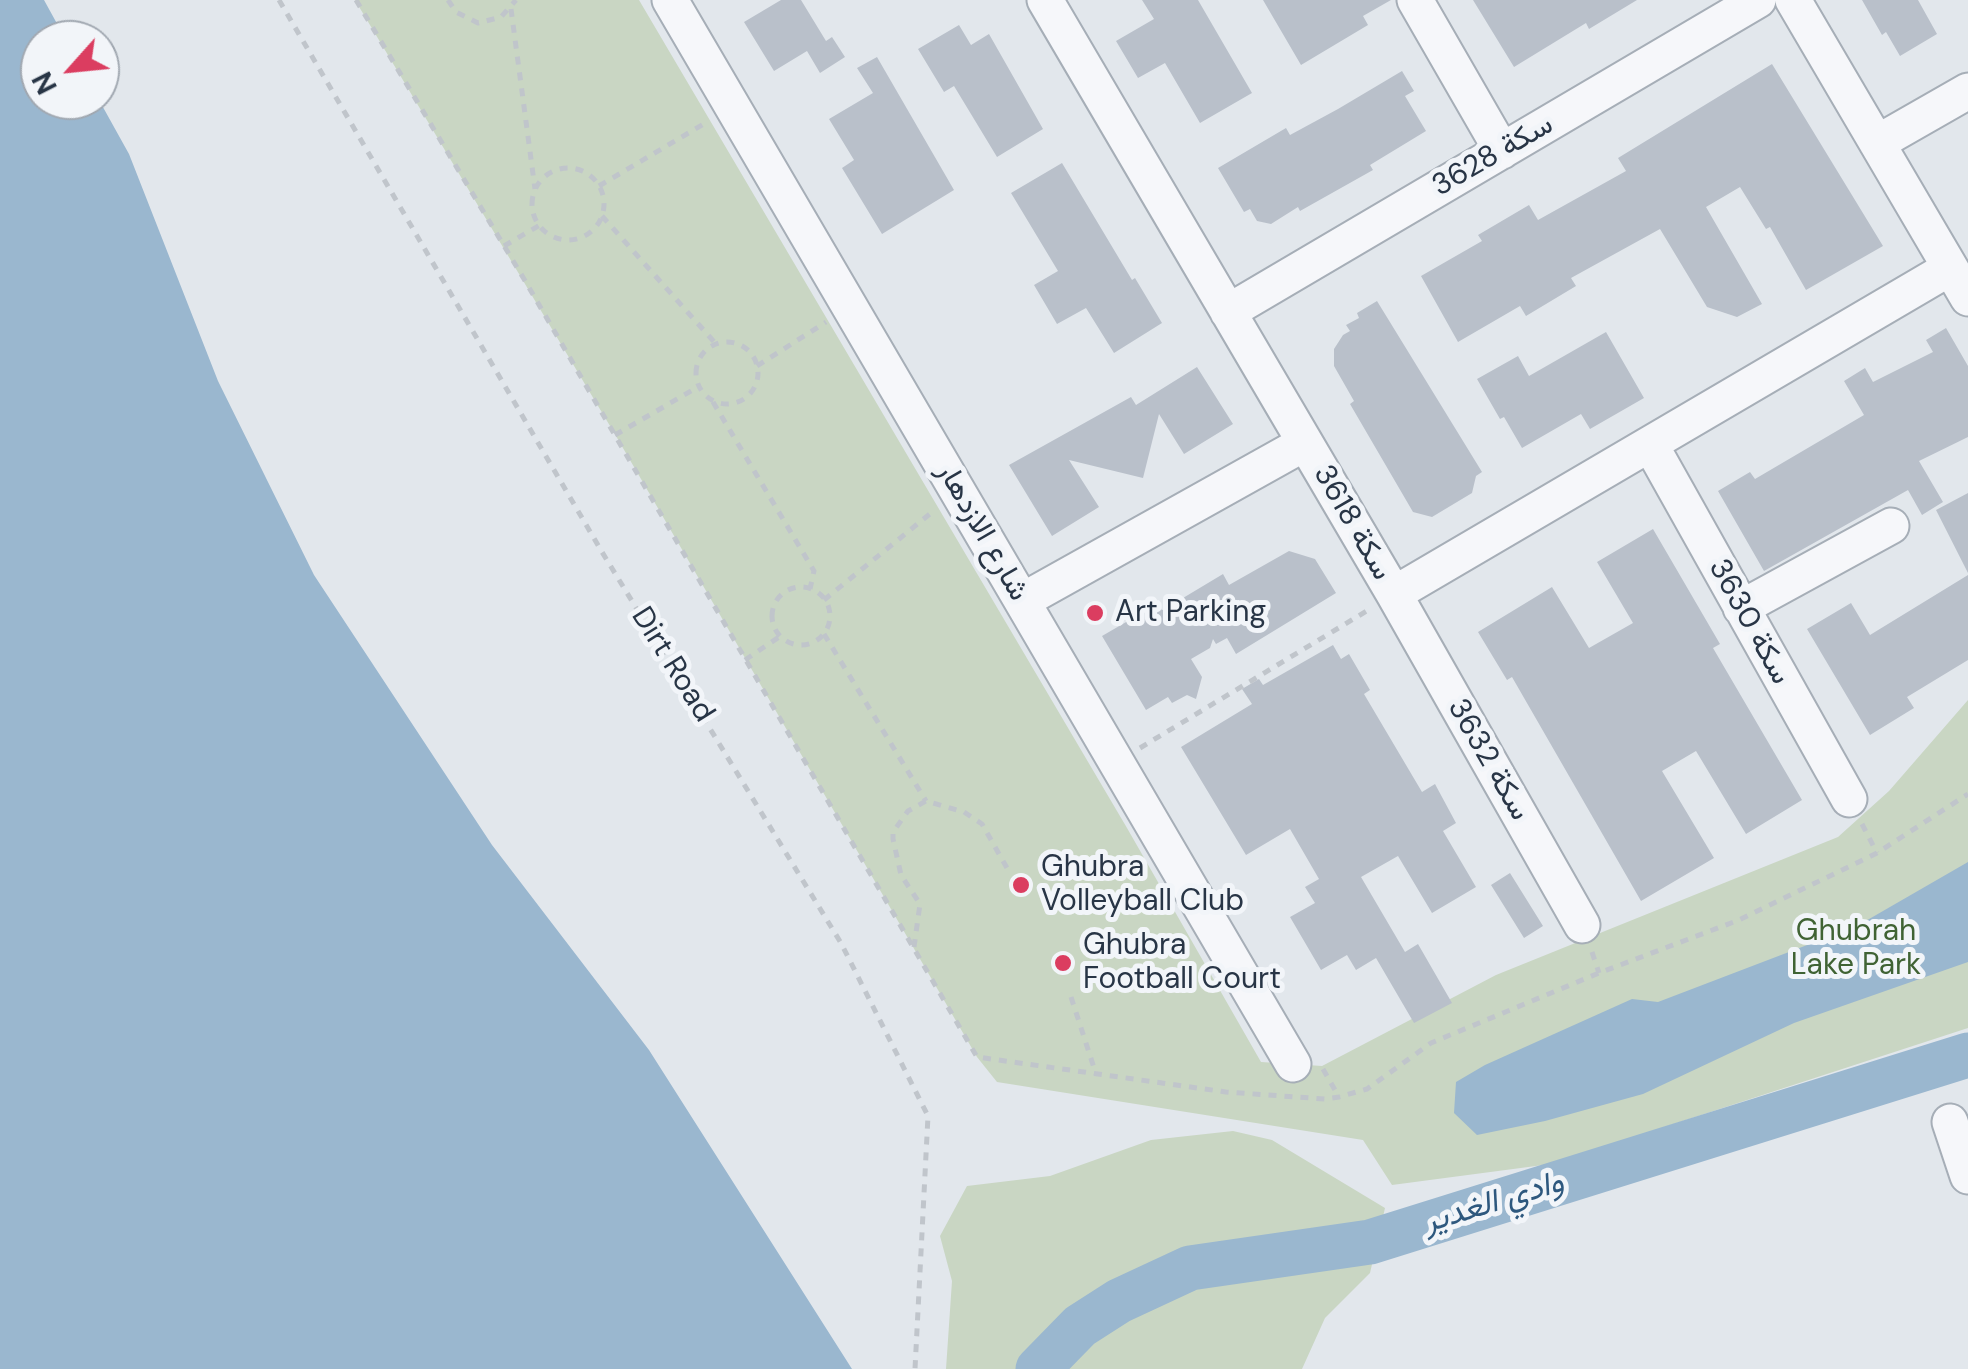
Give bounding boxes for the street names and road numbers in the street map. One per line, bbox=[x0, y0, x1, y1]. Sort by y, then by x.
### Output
street label: سكة 3628 bbox=[1426, 107, 1560, 205]
street label: شارع الازدهار bbox=[928, 457, 1036, 607]
street label: سكة 3618 bbox=[1305, 459, 1399, 587]
street label: سكة 3630 bbox=[1700, 553, 1798, 691]
street label: Dirt Road bbox=[623, 601, 721, 729]
street label: سكة 3632 bbox=[1439, 693, 1537, 827]

